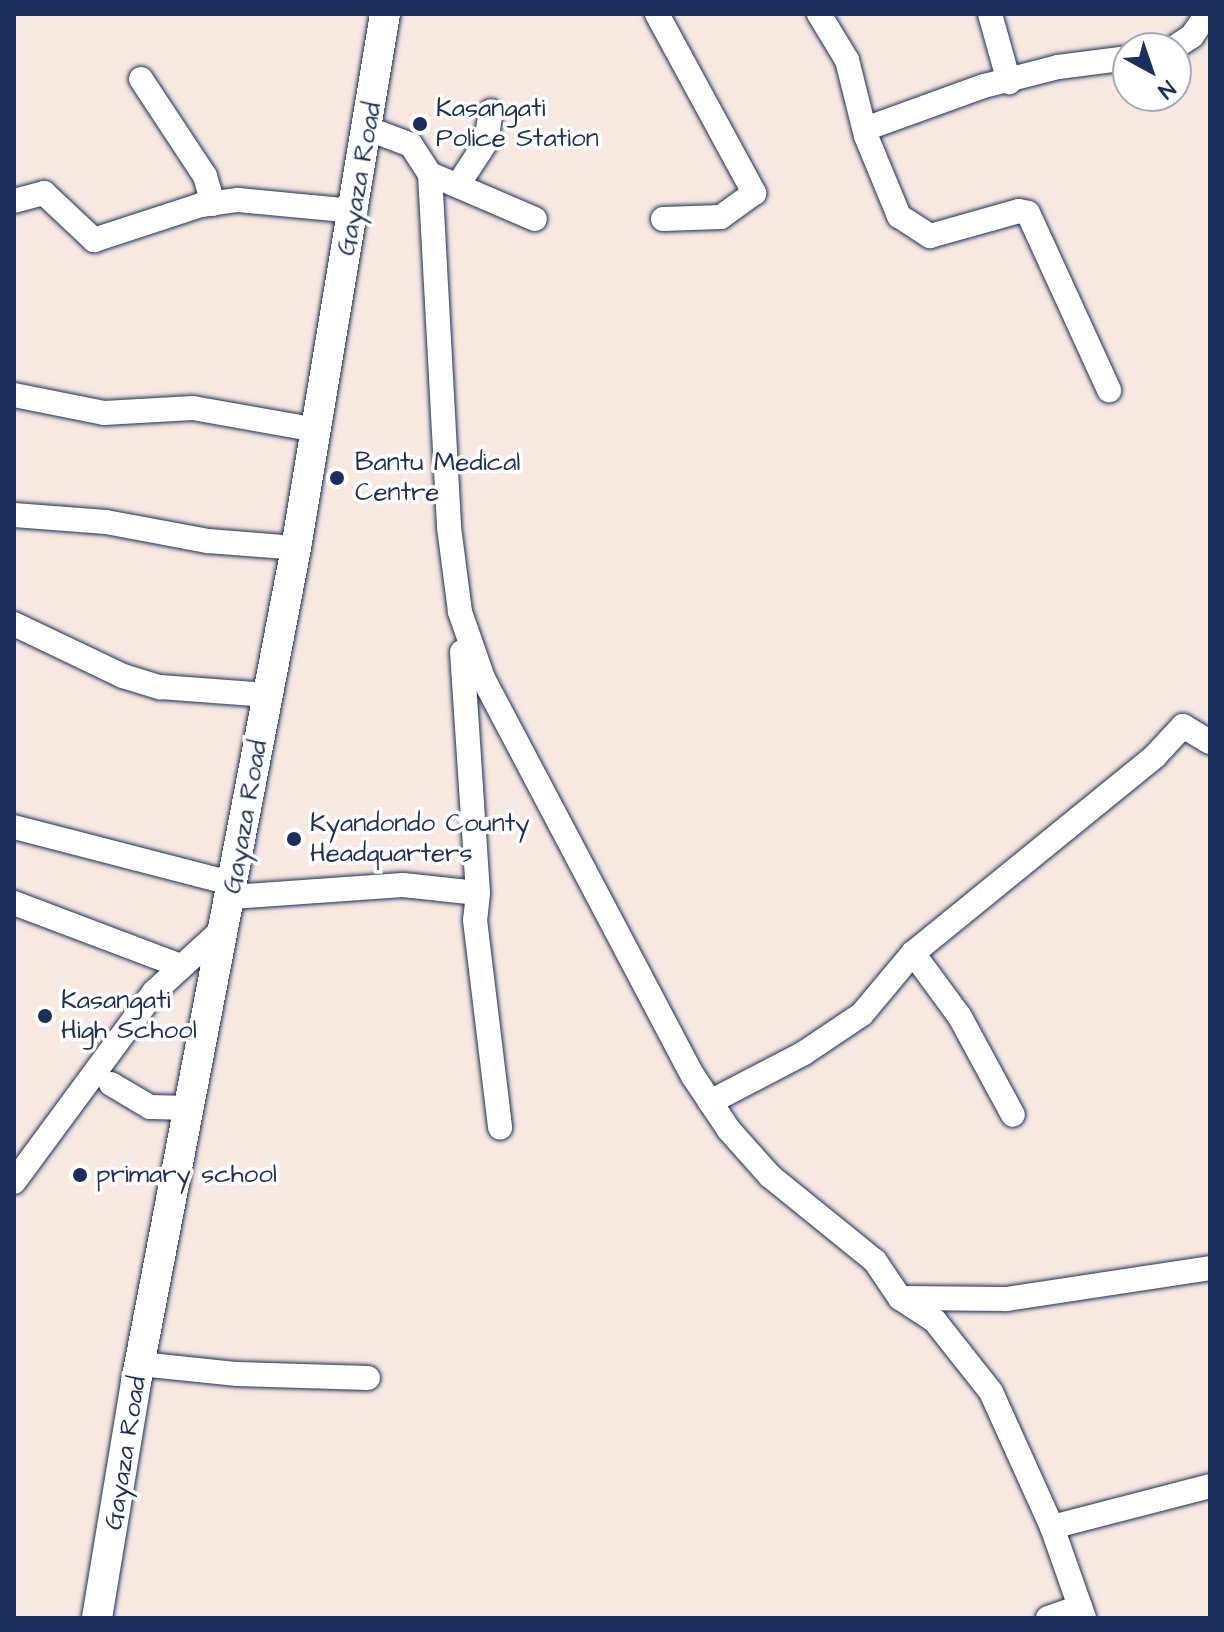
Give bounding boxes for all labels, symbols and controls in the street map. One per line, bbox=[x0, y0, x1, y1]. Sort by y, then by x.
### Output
north arrow bbox=[1112, 32, 1192, 112]
text: N bbox=[1151, 73, 1182, 106]
place label: Kasangati Police Station bbox=[436, 93, 599, 154]
street label: Gayaza Road bbox=[331, 100, 389, 258]
marker: Kasangati Police Station bbox=[411, 115, 429, 133]
place label: Bantu Medical Centre bbox=[355, 447, 520, 508]
marker: Bantu Medical Centre bbox=[326, 467, 348, 489]
street label: Gayaza Road bbox=[217, 738, 275, 896]
place label: Kyandondo County Headquarters bbox=[310, 808, 530, 870]
marker: Kyandondo County Headquarters bbox=[285, 830, 303, 848]
place label: Kasangati High School bbox=[61, 985, 197, 1046]
marker: Kasangati High School bbox=[36, 1007, 54, 1025]
place label: primary school bbox=[96, 1159, 277, 1191]
marker: primary school bbox=[71, 1166, 89, 1184]
street label: Gayaza Road bbox=[98, 1374, 154, 1532]

